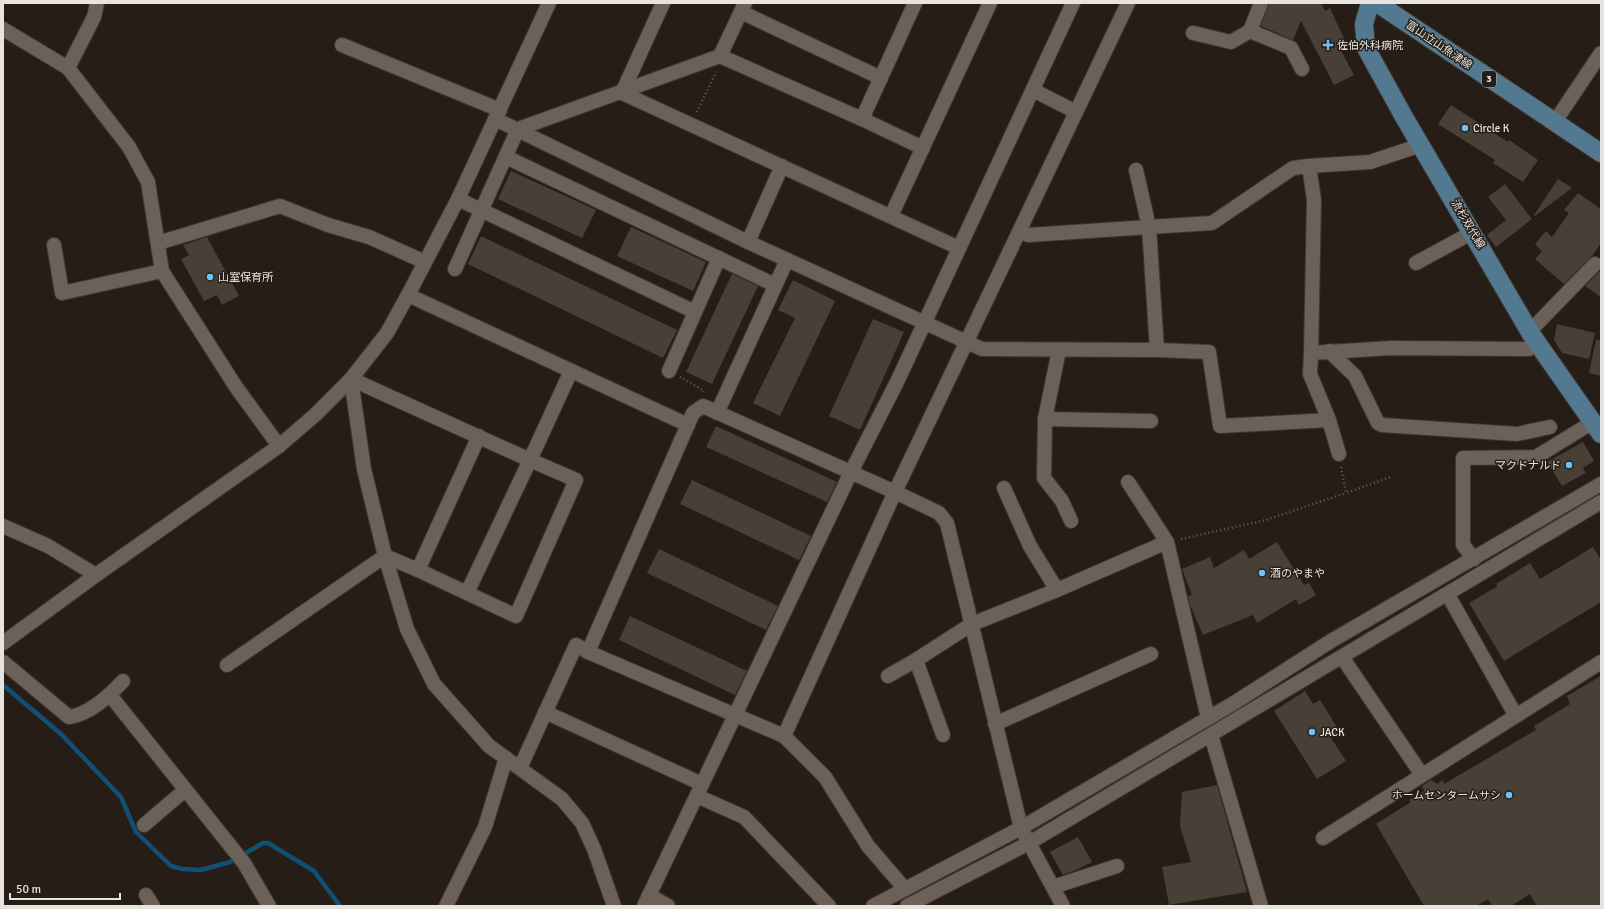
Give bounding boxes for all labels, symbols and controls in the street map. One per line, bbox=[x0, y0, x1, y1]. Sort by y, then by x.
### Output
street label: 富山立山魚津線 bbox=[1403, 18, 1475, 72]
marker: 佐伯外科病院 bbox=[1322, 39, 1334, 51]
place label: 佐伯外科病院 bbox=[1337, 39, 1403, 52]
road number: 3 bbox=[1482, 71, 1496, 87]
place label: Circle K bbox=[1473, 122, 1510, 135]
marker: Circle K bbox=[1460, 123, 1470, 133]
street label: 流杉双代線 bbox=[1448, 197, 1488, 251]
place label: 山室保育所 bbox=[218, 271, 274, 284]
marker: 山室保育所 bbox=[205, 272, 215, 282]
place label: マクドナルド bbox=[1495, 459, 1561, 472]
marker: マクドナルド bbox=[1564, 460, 1574, 470]
place label: 酒のやまや bbox=[1270, 567, 1325, 580]
marker: 酒のやまや bbox=[1257, 568, 1267, 578]
place label: JACK bbox=[1320, 726, 1345, 739]
marker: JACK bbox=[1307, 727, 1317, 737]
place label: ホームセンタームサシ bbox=[1392, 789, 1501, 802]
marker: ホームセンタームサシ bbox=[1504, 790, 1514, 800]
scale bar bbox=[10, 875, 120, 901]
text: 50 m bbox=[16, 882, 41, 897]

